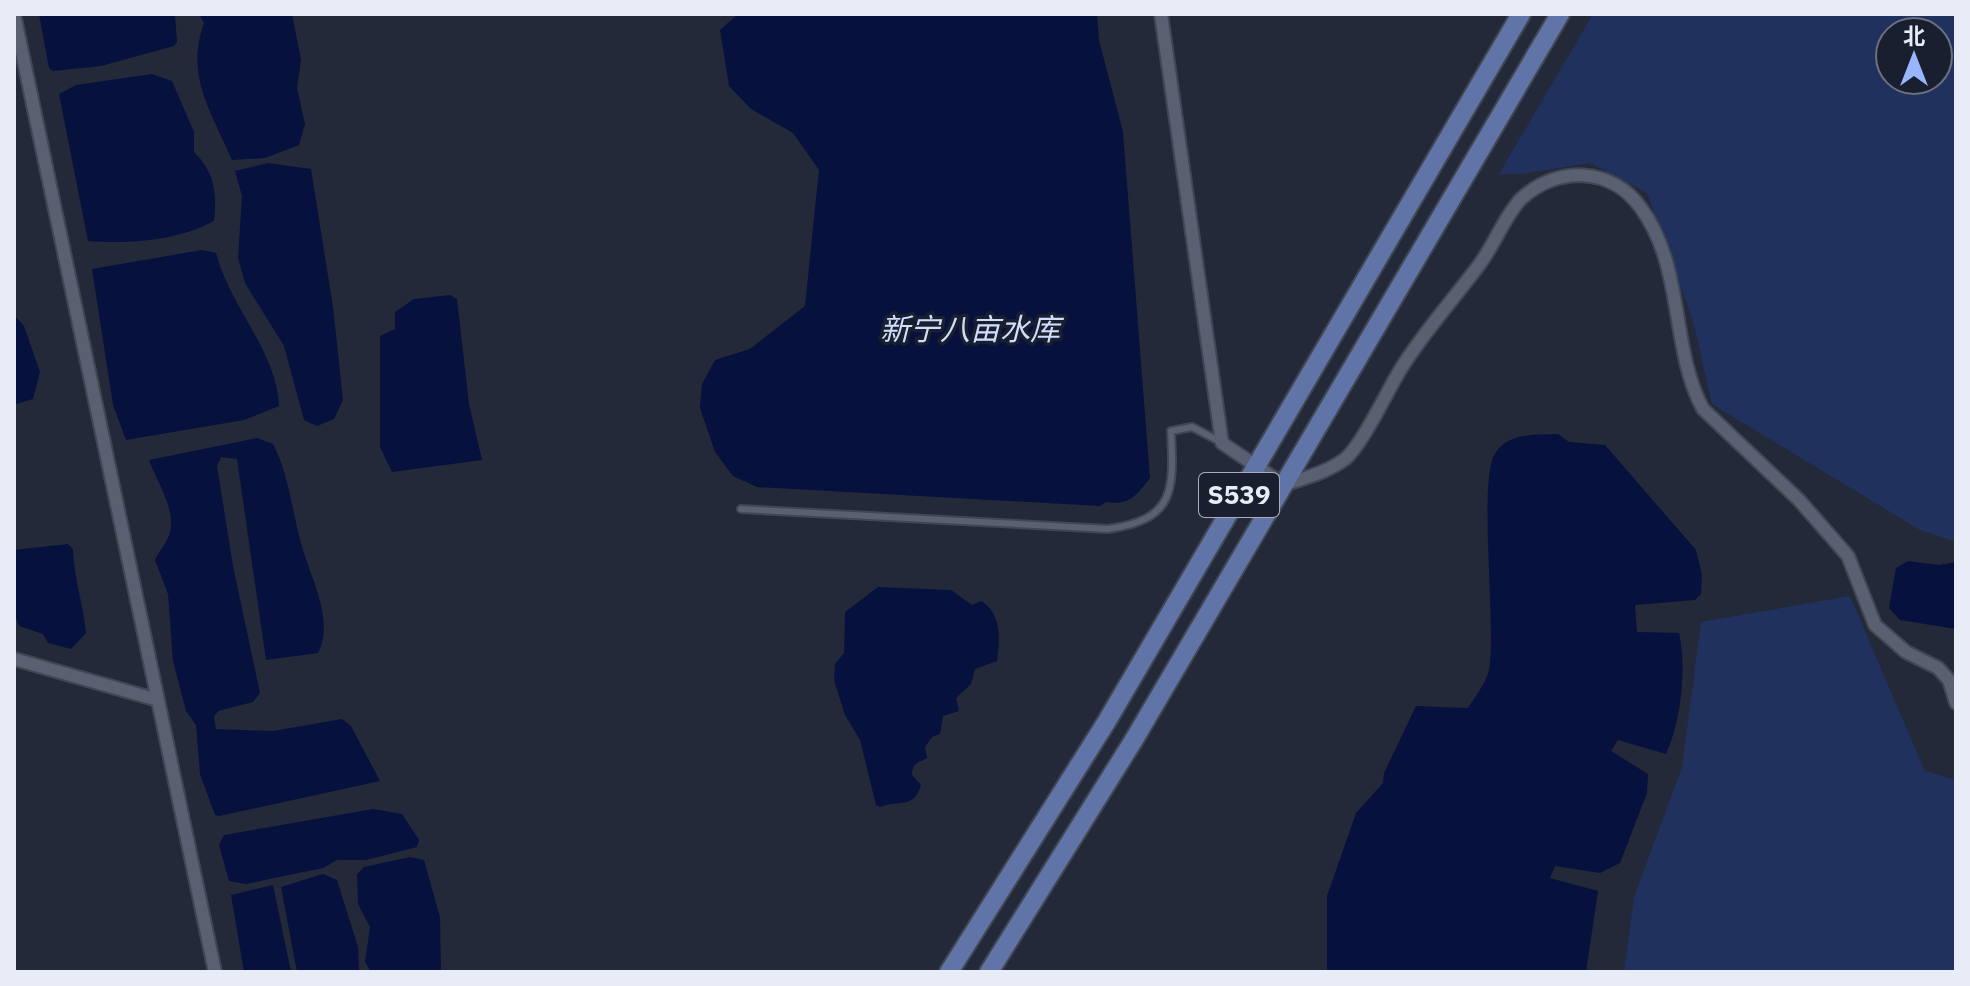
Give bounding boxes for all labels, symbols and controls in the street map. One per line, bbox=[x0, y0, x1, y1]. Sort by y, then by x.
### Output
north arrow bbox=[1874, 16, 1954, 96]
text: 北 bbox=[1903, 21, 1925, 50]
water label: 新宁八亩水库 bbox=[880, 309, 1065, 348]
road number: S539 bbox=[1199, 473, 1279, 517]

